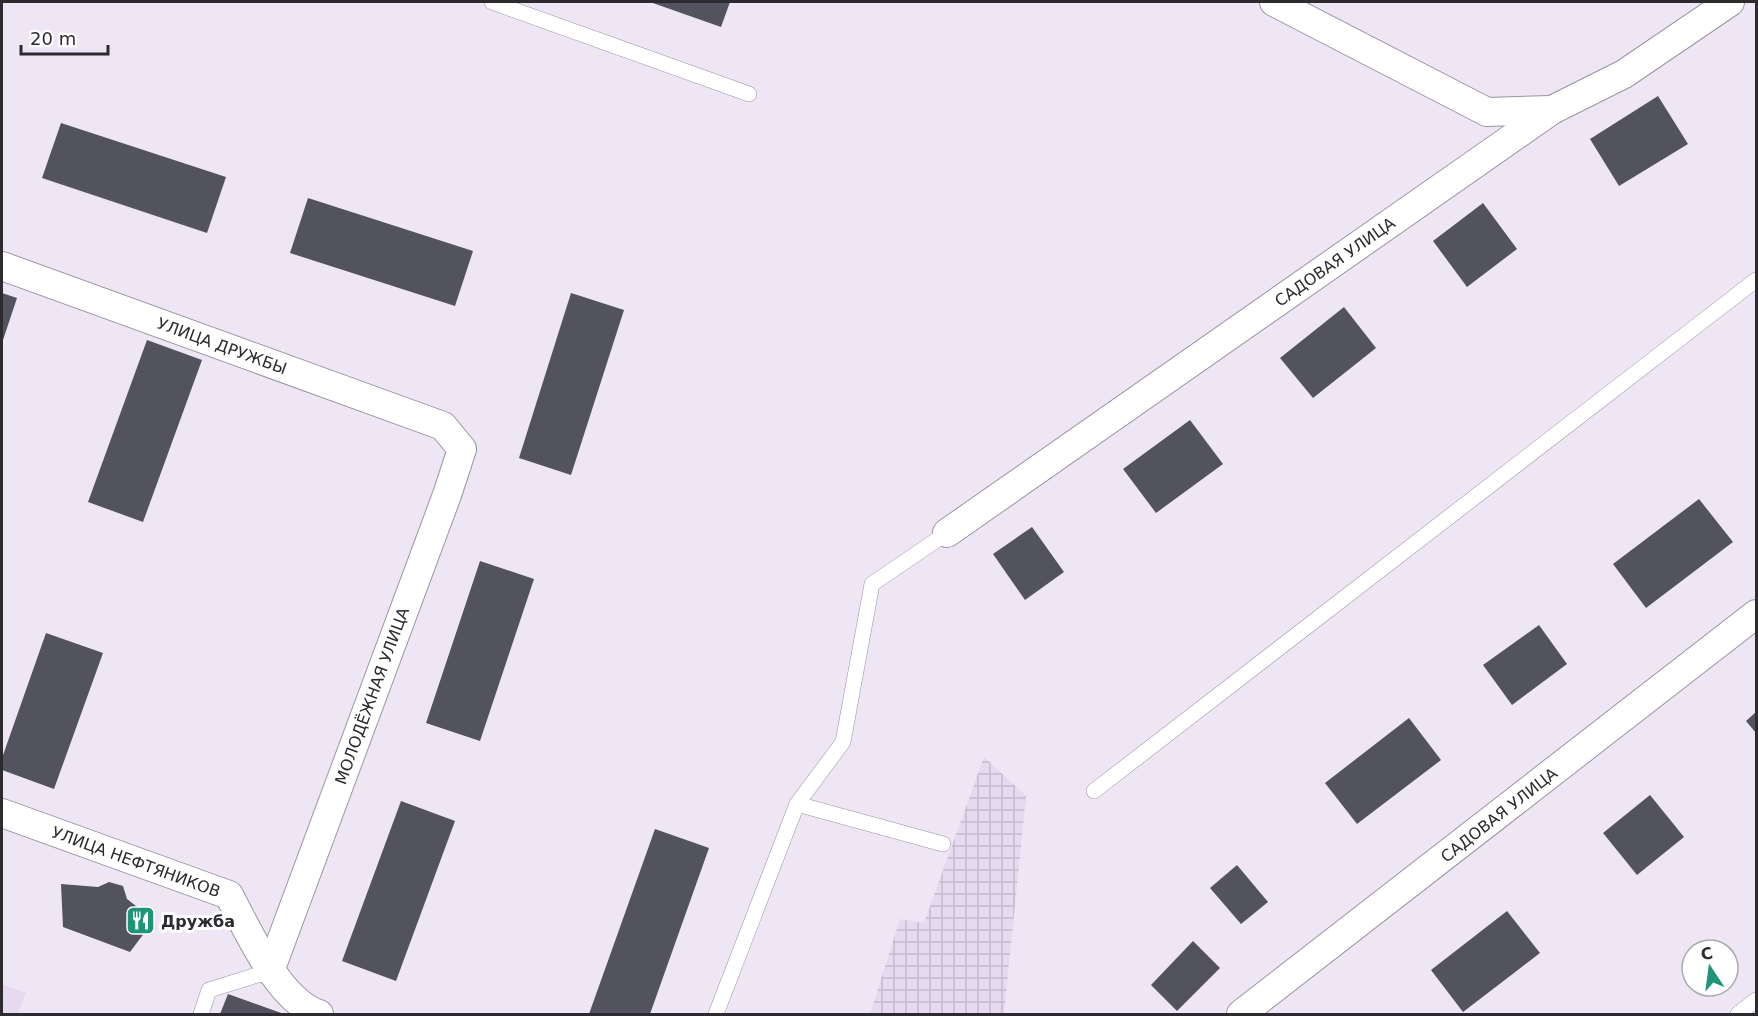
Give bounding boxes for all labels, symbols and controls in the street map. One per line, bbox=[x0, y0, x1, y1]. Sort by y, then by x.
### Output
scale bar bbox=[21, 18, 108, 56]
text: 20 m bbox=[30, 28, 76, 49]
street label: САДОВАЯ УЛИЦА bbox=[1271, 213, 1399, 311]
street label: УЛИЦА ДРУЖБЫ bbox=[155, 314, 289, 378]
street label: МОЛОДЁЖНАЯ УЛИЦА bbox=[331, 605, 413, 787]
street label: САДОВАЯ УЛИЦА bbox=[1437, 764, 1561, 866]
street label: УЛИЦА НЕФТЯНИКОВ bbox=[49, 823, 223, 901]
restaurant icon: Дружба bbox=[124, 905, 156, 937]
place label: Дружба bbox=[161, 912, 235, 931]
north arrow bbox=[1680, 938, 1740, 998]
text: С bbox=[1699, 943, 1715, 964]

